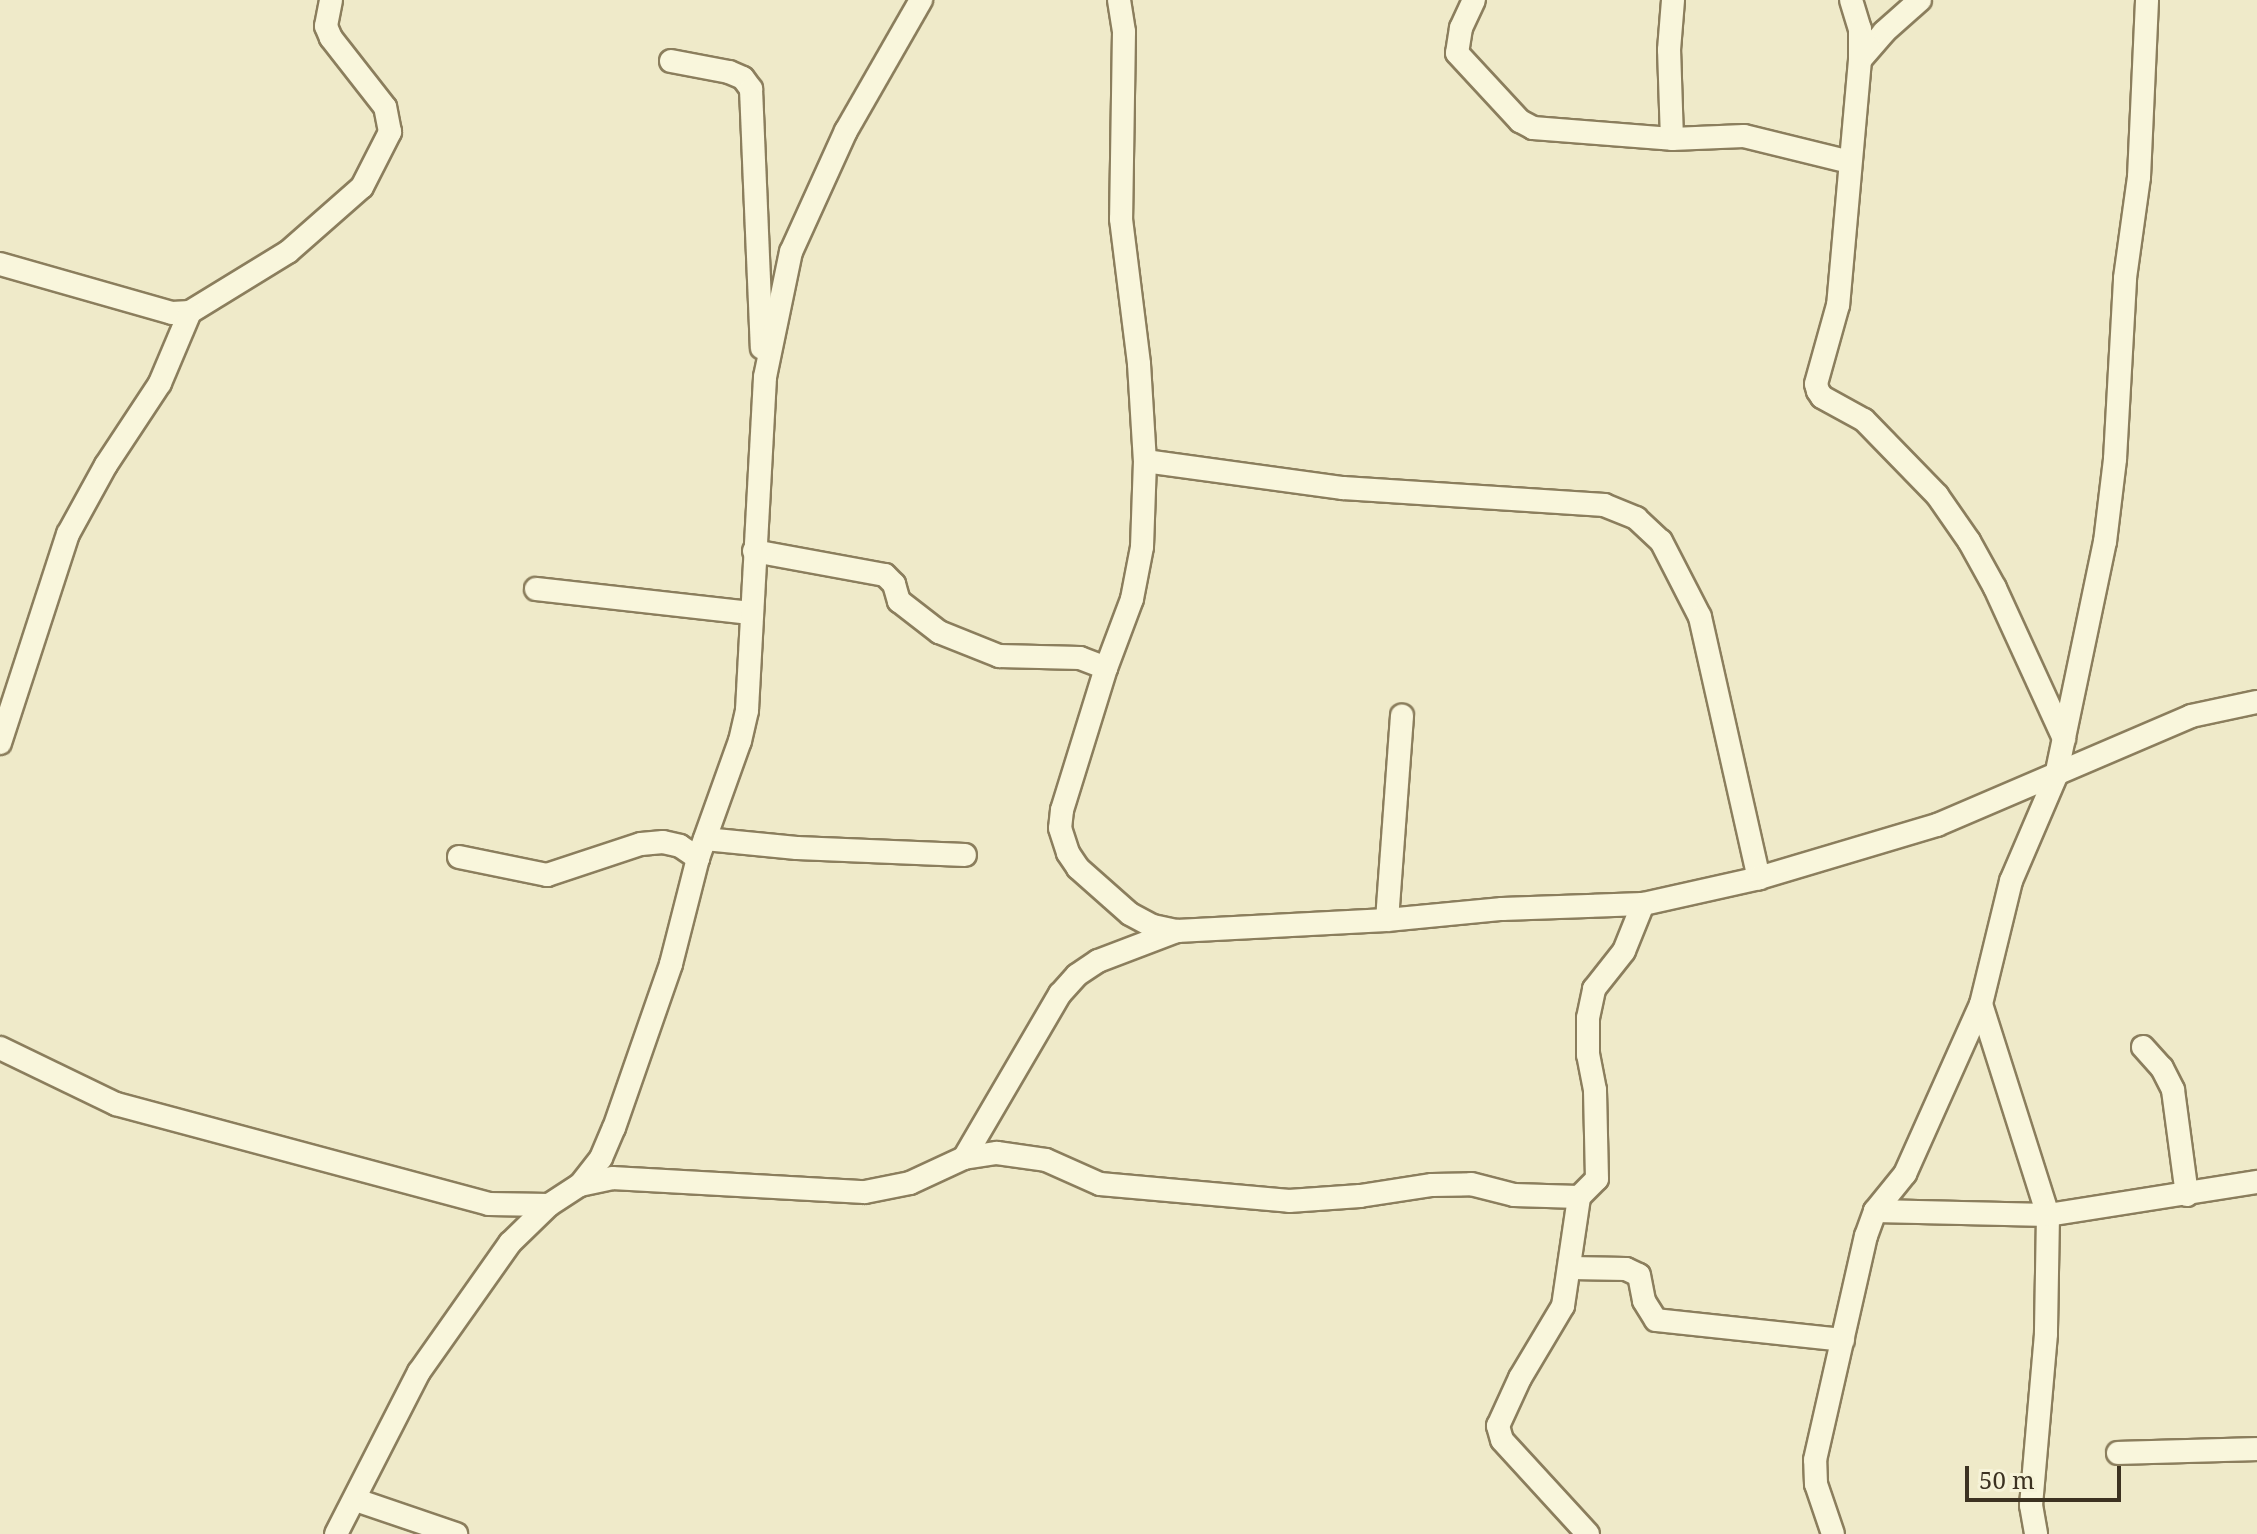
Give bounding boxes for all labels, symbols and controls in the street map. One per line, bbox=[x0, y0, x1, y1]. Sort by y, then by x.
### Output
scale bar bbox=[1969, 1450, 2125, 1500]
text: 50 m bbox=[1979, 1463, 2035, 1496]

